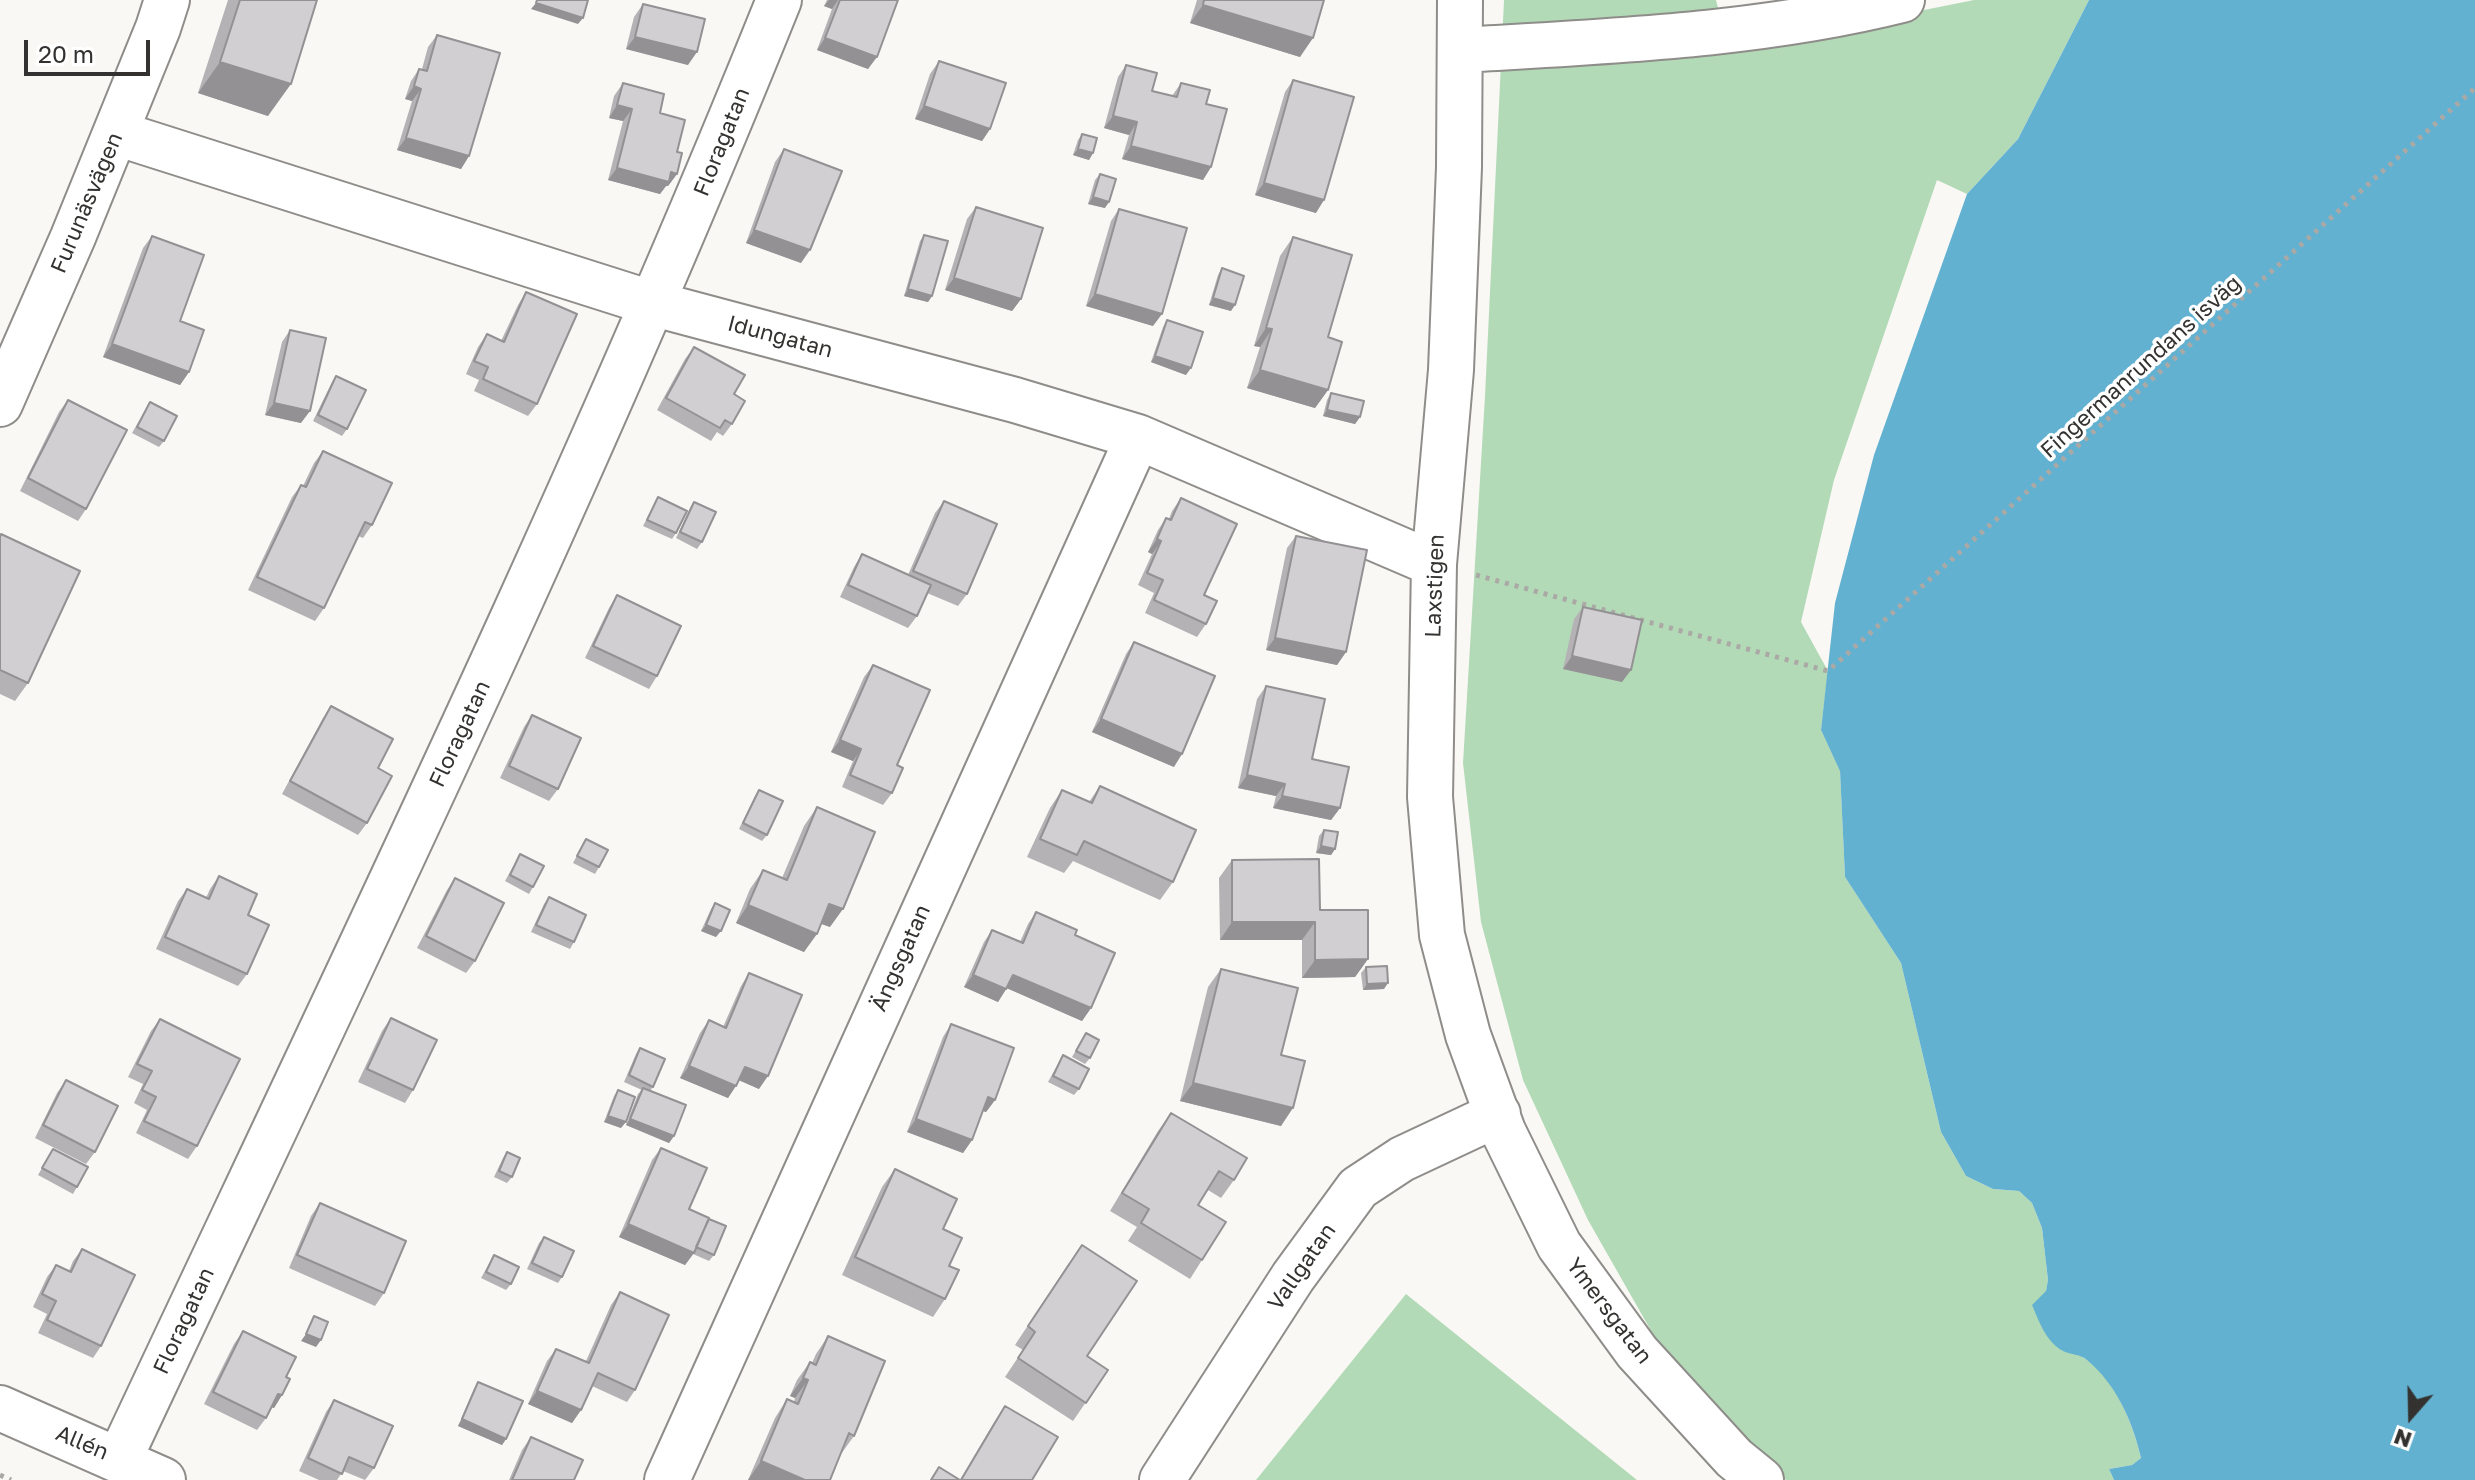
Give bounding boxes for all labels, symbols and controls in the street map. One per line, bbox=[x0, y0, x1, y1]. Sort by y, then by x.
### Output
scale bar bbox=[28, 24, 154, 74]
text: 20 m bbox=[38, 39, 94, 68]
street label: Floragatan bbox=[688, 84, 756, 200]
street label: Furunäsvägen bbox=[46, 129, 128, 277]
street label: Fingermanrundans isväg bbox=[2035, 270, 2247, 464]
street label: Idungatan bbox=[725, 310, 835, 364]
street label: Laxstigen bbox=[1420, 534, 1450, 638]
street label: Floragatan bbox=[424, 677, 496, 791]
street label: Ängsgatan bbox=[866, 901, 936, 1015]
street label: Vallgatan bbox=[1262, 1218, 1342, 1316]
street label: Ymersgatan bbox=[1561, 1253, 1657, 1369]
street label: Floragatan bbox=[148, 1264, 220, 1378]
north arrow bbox=[2371, 1376, 2451, 1456]
street label: Allén bbox=[52, 1420, 112, 1466]
text: N bbox=[2390, 1423, 2415, 1455]

